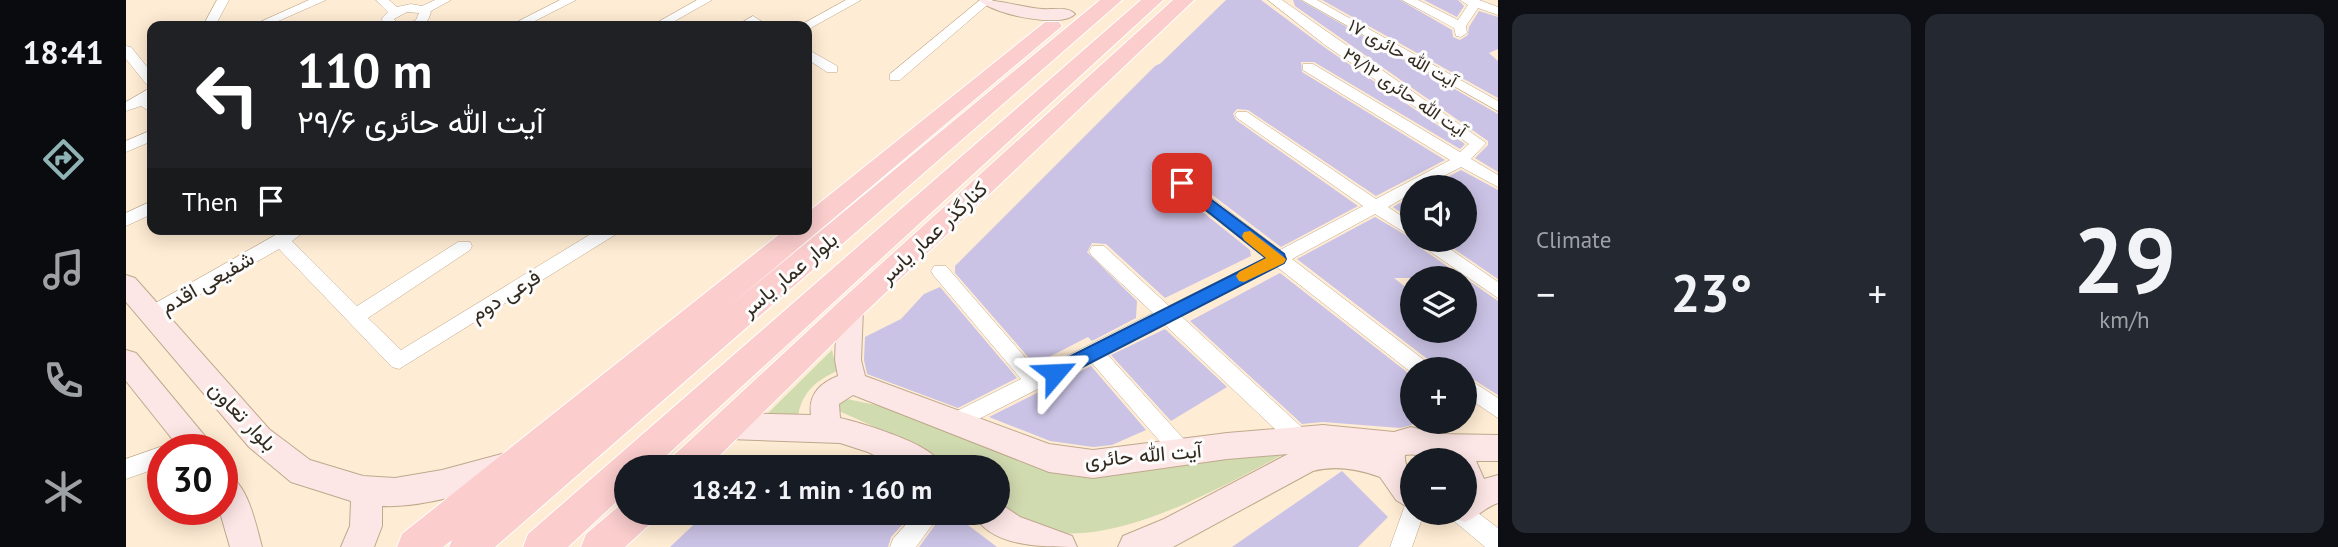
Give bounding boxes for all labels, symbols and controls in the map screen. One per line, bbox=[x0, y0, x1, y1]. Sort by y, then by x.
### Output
street label: آیت الله حائری ۱۷ bbox=[1344, 14, 1463, 93]
text: 18:41 bbox=[22, 31, 104, 73]
text: 110 m bbox=[297, 38, 432, 102]
street label: آیت الله حائری ۲۹/۱۲ bbox=[1339, 42, 1473, 143]
icon: left bbox=[182, 49, 273, 140]
text: آیت الله حائری ۲۹/۶ bbox=[297, 100, 544, 142]
icon: directions bbox=[39, 135, 88, 184]
pin bbox=[1152, 153, 1212, 213]
icon: arrive bbox=[1163, 164, 1201, 202]
street label: کنارگذر عمار یاسر bbox=[872, 175, 993, 290]
map controls bbox=[1400, 175, 1477, 525]
button: sound bbox=[1400, 175, 1477, 252]
icon: arrive bbox=[252, 182, 290, 220]
text: Then bbox=[182, 185, 238, 218]
text: 29 bbox=[2073, 200, 2176, 318]
text: Climate bbox=[1536, 225, 1611, 254]
street label: بلوار عمار یاسر bbox=[734, 226, 843, 323]
street label: شفیعی اقدم bbox=[155, 244, 259, 321]
icon: music bbox=[39, 245, 88, 294]
text: 23° bbox=[1671, 259, 1752, 326]
street label: فرعی دوم bbox=[465, 263, 546, 328]
button: layers bbox=[1400, 266, 1477, 343]
text: − bbox=[1536, 269, 1555, 318]
text: + bbox=[1868, 269, 1887, 318]
text: km/h bbox=[2099, 305, 2150, 334]
position arrow bbox=[1018, 336, 1092, 410]
icon: phone bbox=[39, 356, 88, 405]
button: + bbox=[1400, 357, 1477, 434]
street label: بلوار تعاون bbox=[203, 375, 283, 457]
speed limit sign: 30 bbox=[147, 434, 238, 525]
street label: آیت الله حائری bbox=[1083, 436, 1205, 474]
button: − bbox=[1400, 448, 1477, 525]
icon: climate bbox=[39, 467, 88, 516]
text: 18:42 · 1 min · 160 m bbox=[692, 473, 932, 506]

